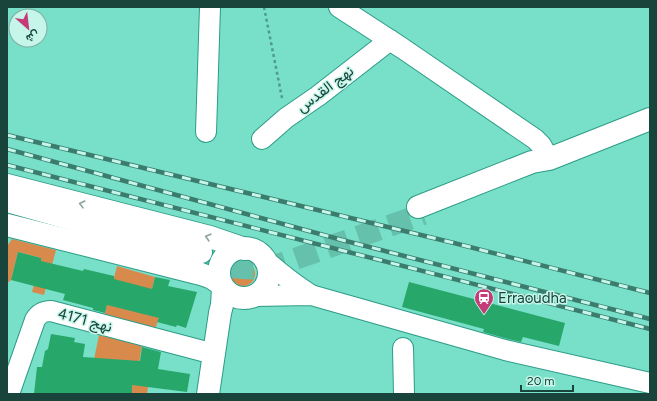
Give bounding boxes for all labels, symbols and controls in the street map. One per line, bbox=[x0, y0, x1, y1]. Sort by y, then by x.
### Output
north arrow bbox=[8, 8, 48, 48]
text: ش bbox=[24, 28, 41, 45]
street label: نهج القدس bbox=[293, 62, 358, 118]
one-way arrow bbox=[79, 201, 85, 209]
one-way arrow bbox=[205, 233, 212, 242]
station icon: Erraoudha bbox=[473, 287, 495, 315]
place label: Erraoudha bbox=[498, 289, 567, 307]
street label: نهج 4171 bbox=[55, 304, 114, 338]
scale bar bbox=[521, 367, 573, 393]
text: 20 m bbox=[527, 374, 555, 388]

